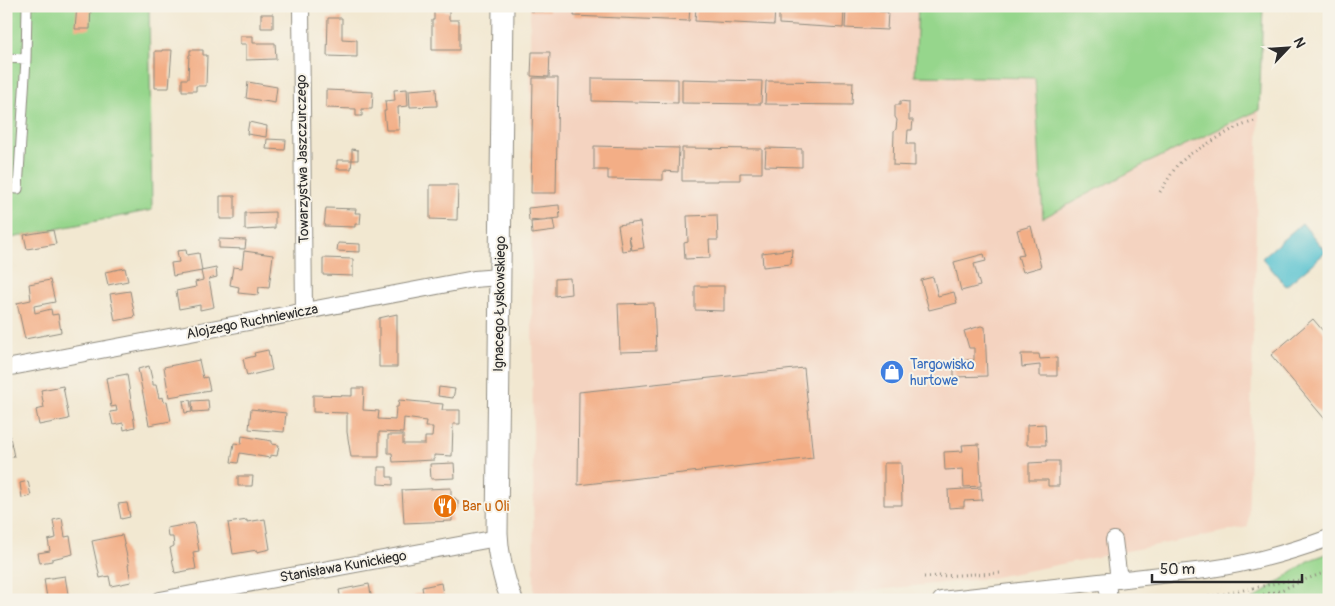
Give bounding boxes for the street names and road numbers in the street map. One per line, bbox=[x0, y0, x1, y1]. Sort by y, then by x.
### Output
street label: Towarzystwa Jaszczurczego bbox=[293, 74, 312, 243]
street label: Ignacego Łyskowskiego bbox=[490, 235, 509, 372]
street label: Alojzego Ruchniewicza bbox=[185, 300, 319, 343]
street label: Stanisława Kunickiego bbox=[278, 547, 408, 586]

